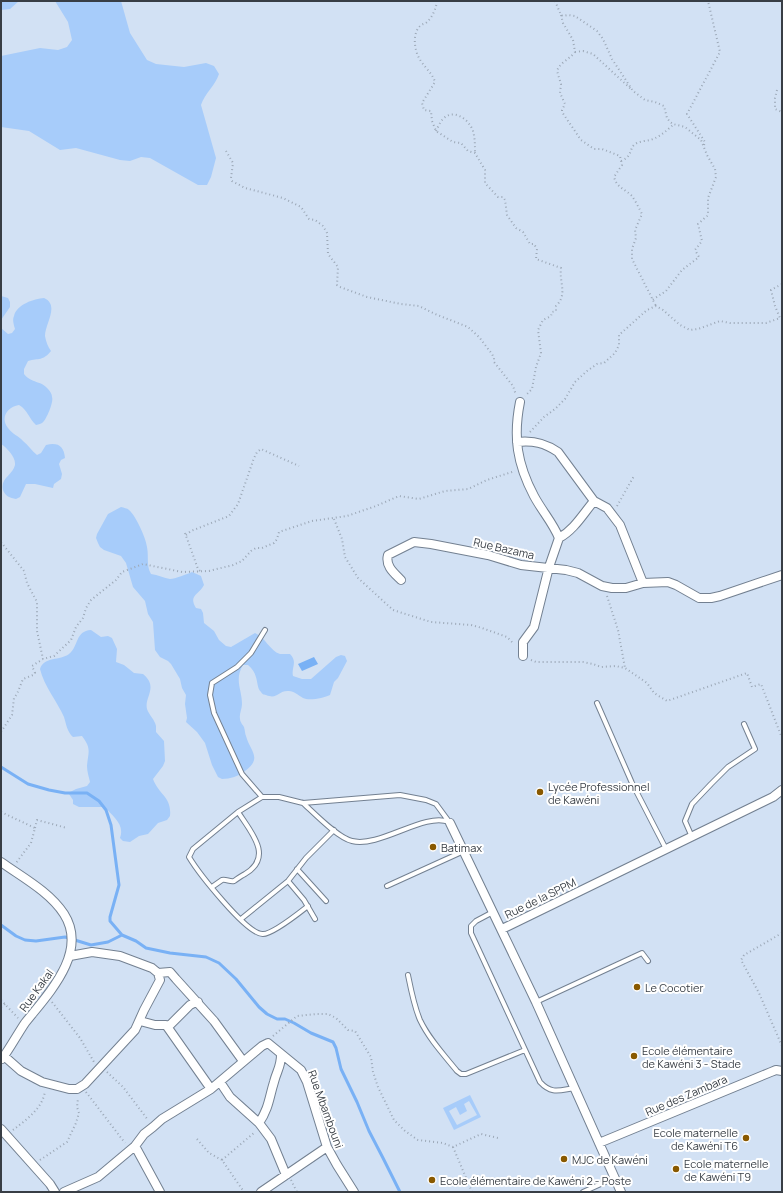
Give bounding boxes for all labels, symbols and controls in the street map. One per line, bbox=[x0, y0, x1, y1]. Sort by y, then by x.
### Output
street label: Rue Bazama bbox=[472, 534, 536, 562]
place label: Lycée Professionnel de Kawéni bbox=[548, 779, 650, 807]
marker: Lycée Professionnel de Kawéni bbox=[535, 787, 545, 797]
place label: Batimax bbox=[441, 840, 482, 855]
marker: Batimax bbox=[428, 842, 438, 852]
street label: Rue de la SPPM bbox=[502, 874, 578, 922]
street label: Rue Kakal bbox=[16, 966, 56, 1014]
place label: Le Cocotier bbox=[645, 980, 703, 995]
marker: Le Cocotier bbox=[632, 982, 642, 992]
place label: Ecole élémentaire de Kawéni 3 - Stade bbox=[642, 1043, 741, 1071]
marker: Ecole élémentaire de Kawéni 3 - Stade bbox=[629, 1051, 639, 1061]
street label: Rue Mbambouni bbox=[305, 1068, 347, 1150]
street label: Rue des Zambara bbox=[643, 1071, 729, 1119]
place label: Ecole maternelle de Kawéni T6 bbox=[654, 1125, 739, 1153]
marker: Ecole maternelle de Kawéni T6 bbox=[741, 1133, 751, 1143]
place label: MJC de Kawéni bbox=[572, 1152, 648, 1167]
marker: MJC de Kawéni bbox=[559, 1154, 569, 1164]
place label: Ecole maternelle de Kawéni T9 bbox=[684, 1156, 769, 1184]
marker: Ecole maternelle de Kawéni T9 bbox=[671, 1164, 681, 1174]
place label: Ecole élémentaire de Kawéni 2 - Poste bbox=[440, 1173, 632, 1188]
marker: Ecole élémentaire de Kawéni 2 - Poste bbox=[427, 1175, 437, 1185]

